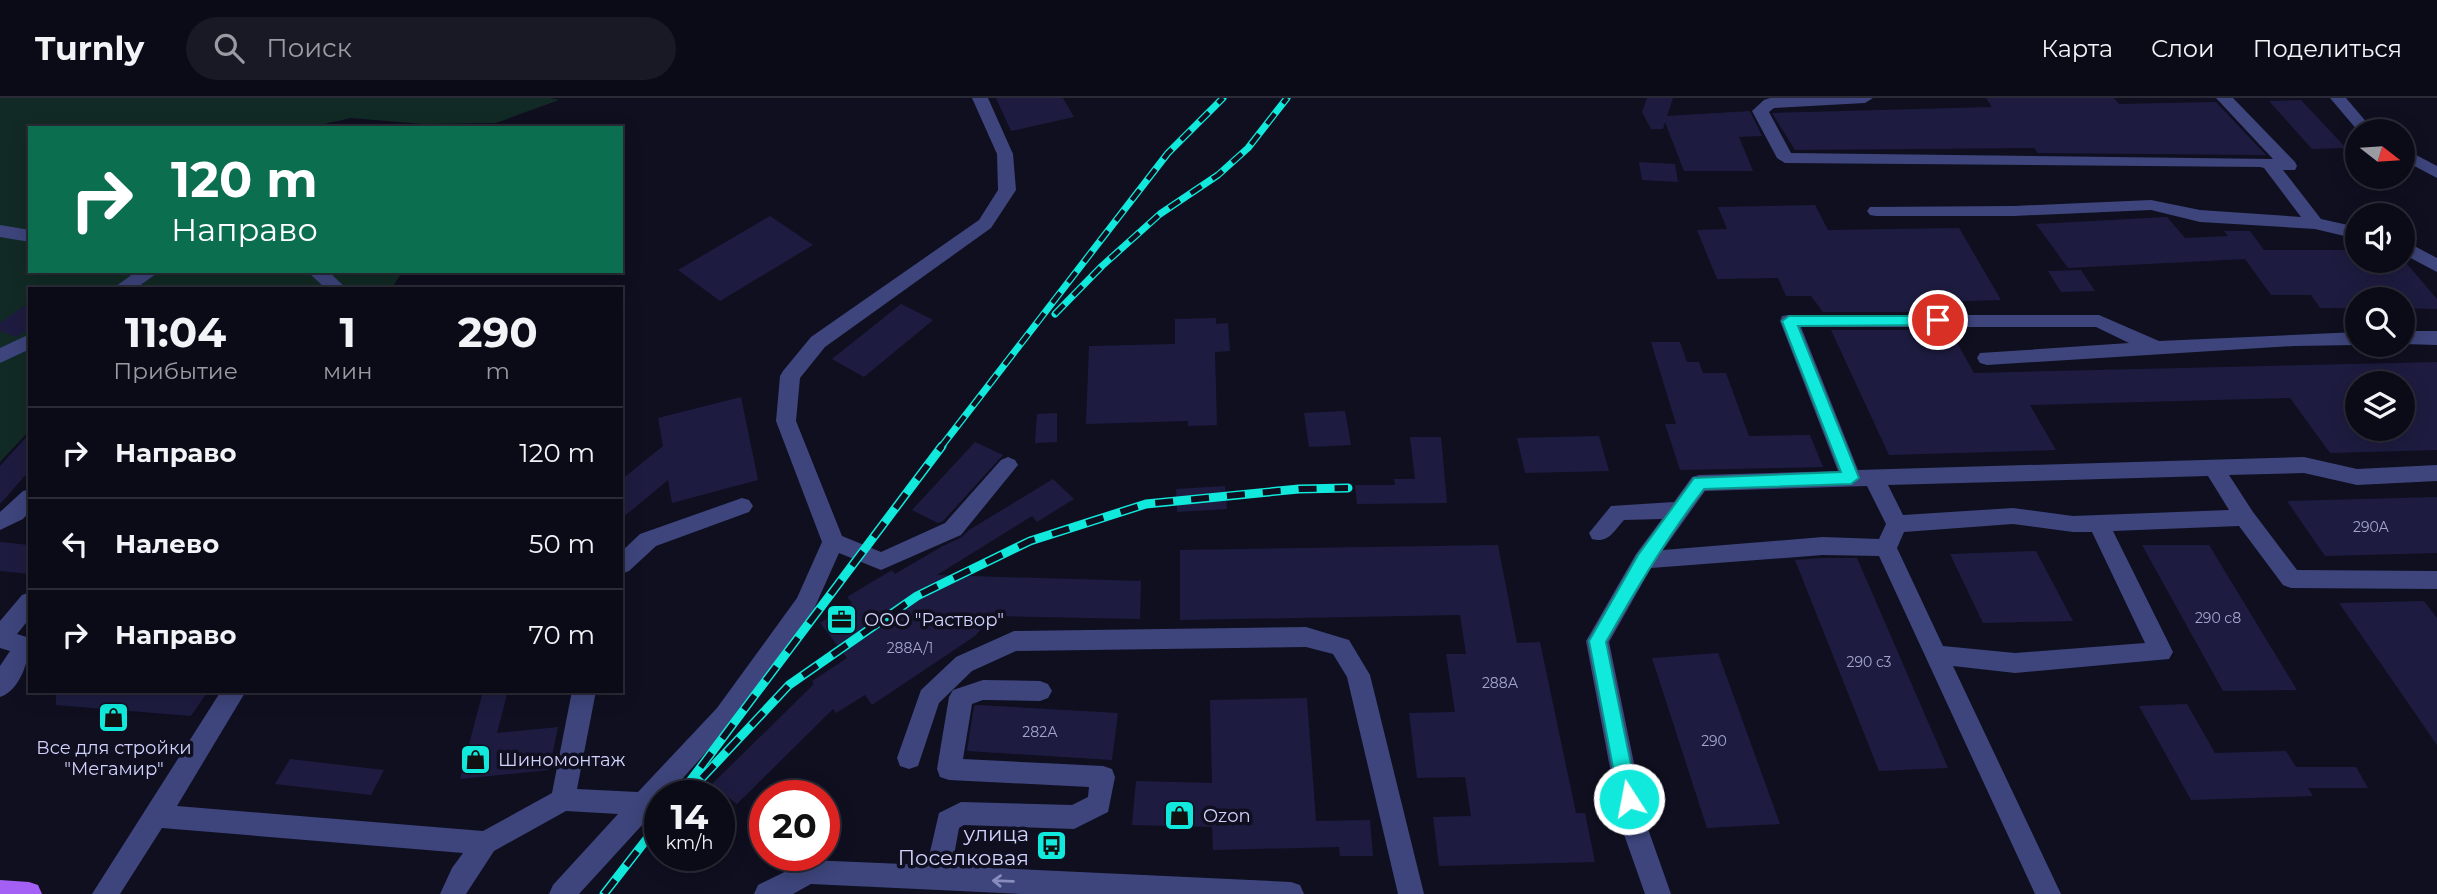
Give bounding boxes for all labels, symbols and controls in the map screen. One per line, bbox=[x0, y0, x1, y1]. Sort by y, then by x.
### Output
search box bbox=[186, 17, 676, 80]
text: Turnly bbox=[35, 28, 144, 68]
icon: search bbox=[210, 29, 248, 67]
text: Поиск bbox=[266, 32, 352, 64]
text: Карта bbox=[2041, 34, 2113, 63]
text: Слои bbox=[2151, 34, 2215, 63]
text: Поделиться bbox=[2253, 34, 2402, 63]
north arrow bbox=[2345, 119, 2415, 189]
map controls bbox=[2345, 119, 2415, 441]
text: 120 m bbox=[171, 150, 318, 209]
icon: right bbox=[56, 154, 147, 245]
button: sound bbox=[2345, 203, 2415, 273]
text: Направо bbox=[171, 210, 318, 249]
button: search bbox=[2345, 287, 2415, 357]
pin bbox=[1908, 290, 1968, 350]
icon: arrive bbox=[1919, 301, 1957, 339]
text: 11:04 bbox=[125, 306, 226, 358]
text: 1 bbox=[340, 306, 356, 358]
text: 290 bbox=[458, 306, 538, 358]
text: Прибытие bbox=[113, 357, 238, 385]
text: мин bbox=[323, 357, 373, 385]
text: m bbox=[486, 357, 510, 385]
button: layers bbox=[2345, 371, 2415, 441]
icon: right bbox=[56, 434, 94, 472]
text: Направо bbox=[115, 437, 236, 469]
text: 120 m bbox=[519, 437, 595, 469]
house number: 290А bbox=[2353, 518, 2390, 536]
icon: left bbox=[56, 525, 94, 563]
text: Налево bbox=[115, 528, 219, 560]
text: 50 m bbox=[529, 528, 595, 560]
office icon: ООО "Раствор" bbox=[824, 603, 858, 637]
place label: ООО "Раствор" bbox=[864, 609, 1004, 631]
house number: 290 с8 bbox=[2195, 609, 2241, 627]
icon: right bbox=[56, 616, 94, 654]
text: Направо bbox=[115, 619, 236, 651]
text: 70 m bbox=[529, 619, 595, 651]
house number: 288А/1 bbox=[887, 639, 933, 657]
house number: 290 с3 bbox=[1847, 653, 1892, 671]
house number: 288А bbox=[1482, 674, 1519, 692]
shop icon: Все для стройки "Мегамир" bbox=[97, 701, 131, 735]
house number: 282А bbox=[1022, 723, 1058, 741]
house number: 290 bbox=[1701, 732, 1727, 750]
place label: Все для стройки "Мегамир" bbox=[36, 737, 192, 780]
shop icon: Шиномонтаж bbox=[458, 743, 492, 777]
place label: Шиномонтаж bbox=[498, 749, 625, 771]
position arrow bbox=[1592, 762, 1666, 836]
speed limit sign: 20 bbox=[749, 780, 840, 871]
text: 14 bbox=[671, 795, 708, 838]
shop icon: Ozon bbox=[1163, 799, 1197, 833]
place label: Ozon bbox=[1203, 805, 1251, 827]
place label: улица Поселковая bbox=[898, 821, 1029, 870]
bus stop icon: улица Поселковая bbox=[1035, 829, 1069, 863]
text: km/h bbox=[665, 832, 714, 854]
one-way arrow bbox=[992, 874, 1014, 887]

